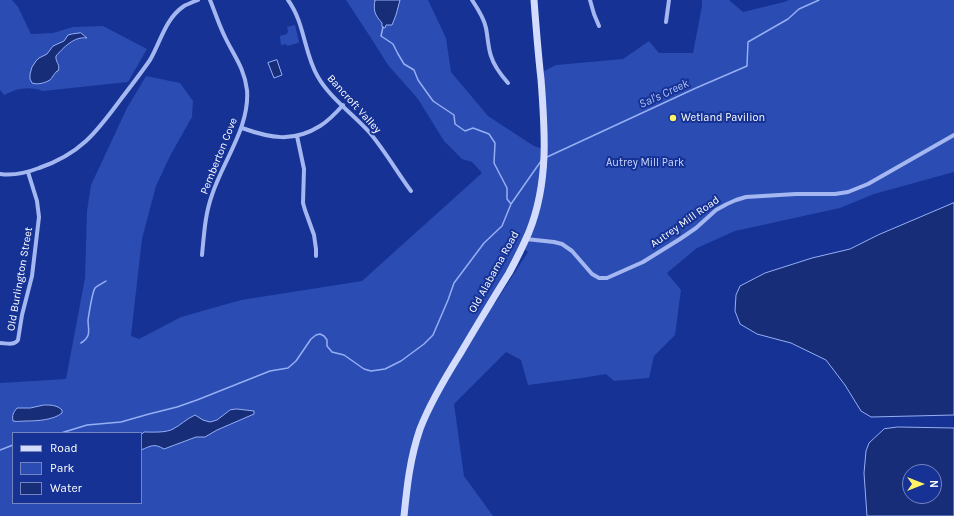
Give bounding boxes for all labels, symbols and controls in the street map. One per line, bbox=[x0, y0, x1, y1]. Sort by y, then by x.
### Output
street label: Bancroft Valley bbox=[324, 72, 384, 136]
water label: Sal's Creek bbox=[637, 76, 691, 112]
place label: Wetland Pavilion bbox=[681, 111, 765, 125]
marker: Wetland Pavilion bbox=[668, 113, 678, 123]
street label: Pemberton Cove bbox=[198, 116, 240, 196]
park label: Autrey Mill Park bbox=[606, 156, 684, 170]
street label: Autrey Mill Road bbox=[648, 193, 722, 251]
street label: Old Burlington Street bbox=[4, 226, 36, 332]
street label: Old Alabama Road bbox=[466, 229, 522, 315]
legend bbox=[12, 432, 142, 504]
text: Road bbox=[50, 441, 78, 455]
text: Park bbox=[50, 461, 74, 475]
north arrow bbox=[902, 464, 942, 504]
text: N bbox=[927, 480, 940, 488]
text: Water bbox=[50, 481, 82, 495]

